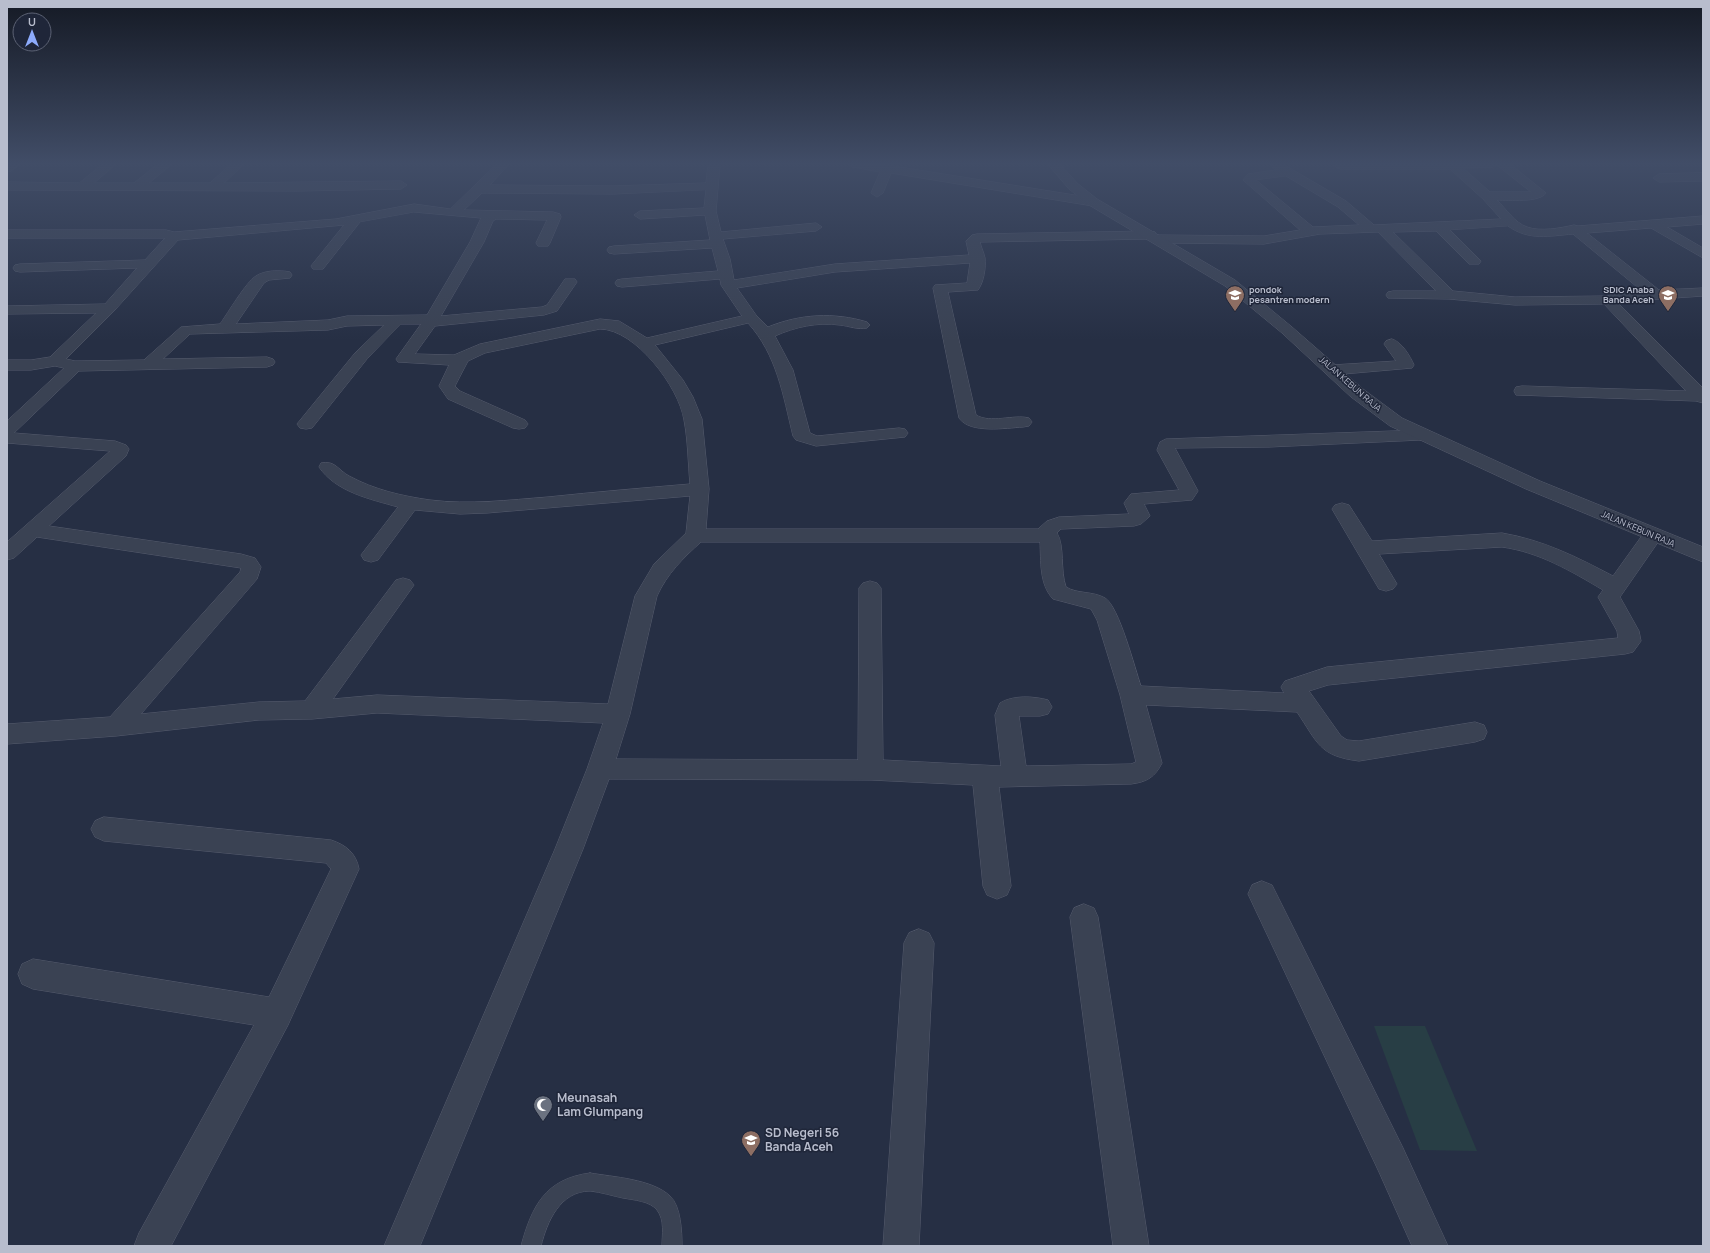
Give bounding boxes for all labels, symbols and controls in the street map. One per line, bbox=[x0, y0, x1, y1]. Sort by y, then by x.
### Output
north arrow bbox=[12, 12, 52, 52]
text: U bbox=[28, 14, 36, 29]
place label: pondok pesantren modern bbox=[1249, 283, 1330, 306]
place label: SDIC Anaba Banda Aceh bbox=[1603, 283, 1654, 306]
school or university icon: pondok pesantren modern bbox=[1224, 284, 1246, 312]
school or university icon: SDIC Anaba Banda Aceh bbox=[1657, 284, 1679, 312]
street label: JALAN KEBUN RAJA bbox=[1316, 353, 1385, 415]
street label: JALAN KEBUN RAJA bbox=[1599, 507, 1677, 550]
place label: Meunasah Lam Glumpang bbox=[557, 1089, 643, 1120]
mosque icon: Meunasah Lam Glumpang bbox=[532, 1094, 554, 1122]
place label: SD Negeri 56 Banda Aceh bbox=[765, 1124, 839, 1155]
school or university icon: SD Negeri 56 Banda Aceh bbox=[740, 1129, 762, 1157]

